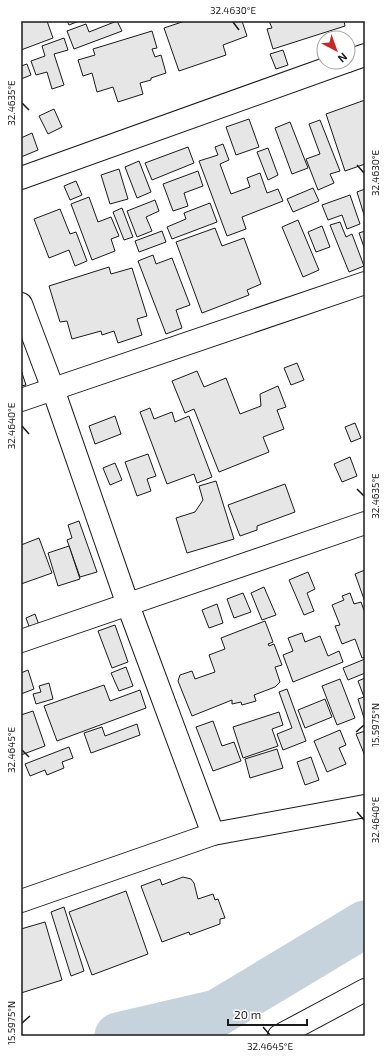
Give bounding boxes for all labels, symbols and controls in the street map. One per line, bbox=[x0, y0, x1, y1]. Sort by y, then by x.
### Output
text: 32.4630°E bbox=[210, 4, 256, 16]
north arrow bbox=[316, 30, 356, 70]
text: N bbox=[336, 50, 350, 65]
text: 32.4635°E bbox=[5, 80, 17, 126]
text: 32.4630°E bbox=[369, 150, 381, 196]
text: 32.4640°E bbox=[5, 402, 17, 449]
text: 32.4635°E bbox=[369, 473, 381, 519]
text: 15.5975°N bbox=[369, 703, 381, 747]
text: 32.4645°E bbox=[5, 727, 17, 773]
text: 32.4640°E bbox=[369, 796, 381, 843]
text: 15.5975°N bbox=[5, 1001, 17, 1045]
scale bar bbox=[228, 1001, 307, 1027]
text: 20 m bbox=[234, 1007, 261, 1021]
text: 32.4645°E bbox=[247, 1040, 293, 1052]

